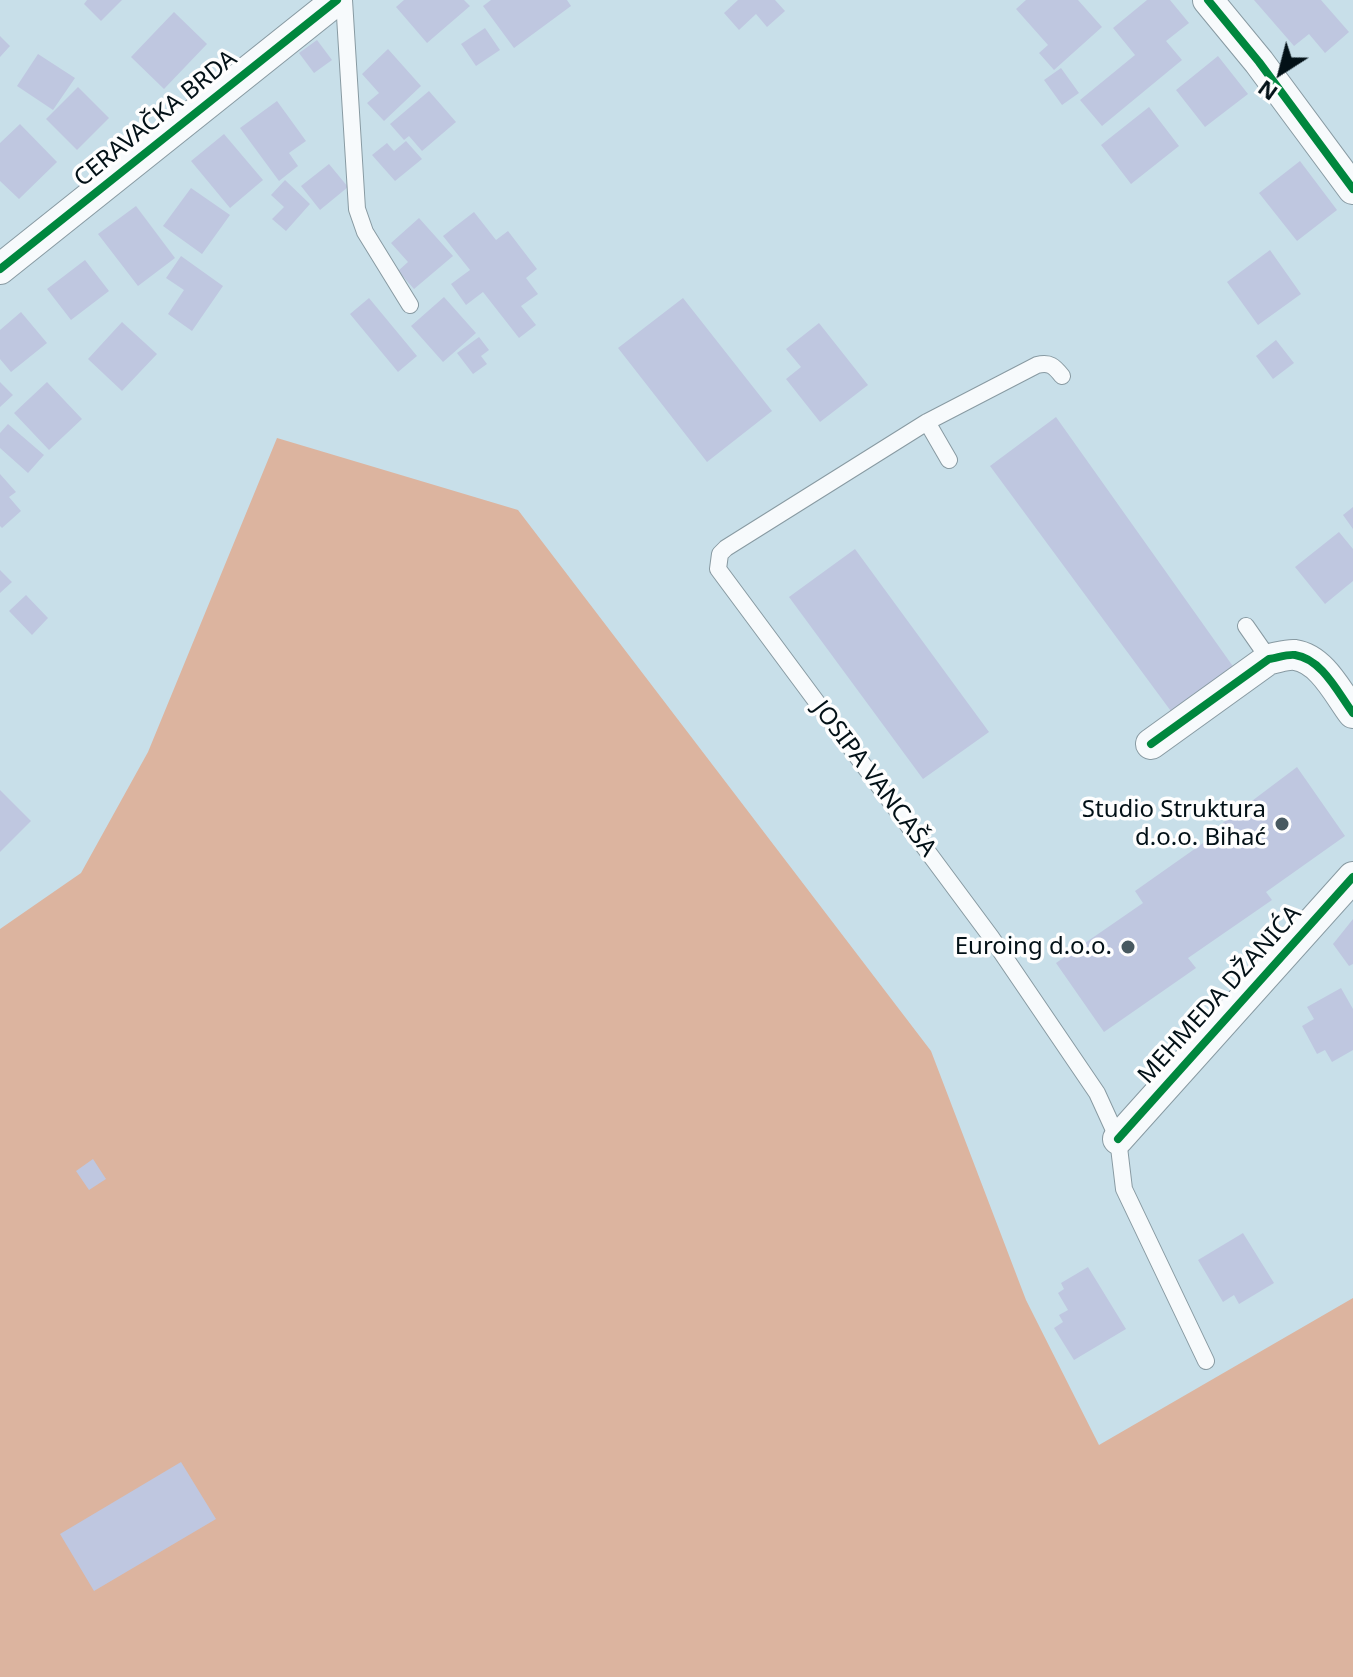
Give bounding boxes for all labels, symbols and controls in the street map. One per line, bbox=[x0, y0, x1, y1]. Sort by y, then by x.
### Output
north arrow bbox=[1241, 32, 1321, 112]
street label: CERAVAČKA BRDA bbox=[69, 45, 243, 193]
text: N bbox=[1251, 74, 1283, 109]
street label: JOSIPA VANCAŠA bbox=[806, 695, 942, 863]
place label: Studio Struktura d.o.o. Bihać bbox=[1082, 796, 1266, 852]
marker: Studio Struktura d.o.o. Bihać bbox=[1273, 815, 1291, 833]
street label: MEHMEDA DŽANIĆA bbox=[1132, 900, 1308, 1090]
place label: Euroing d.o.o. bbox=[955, 933, 1112, 961]
marker: Euroing d.o.o. bbox=[1119, 938, 1137, 956]

